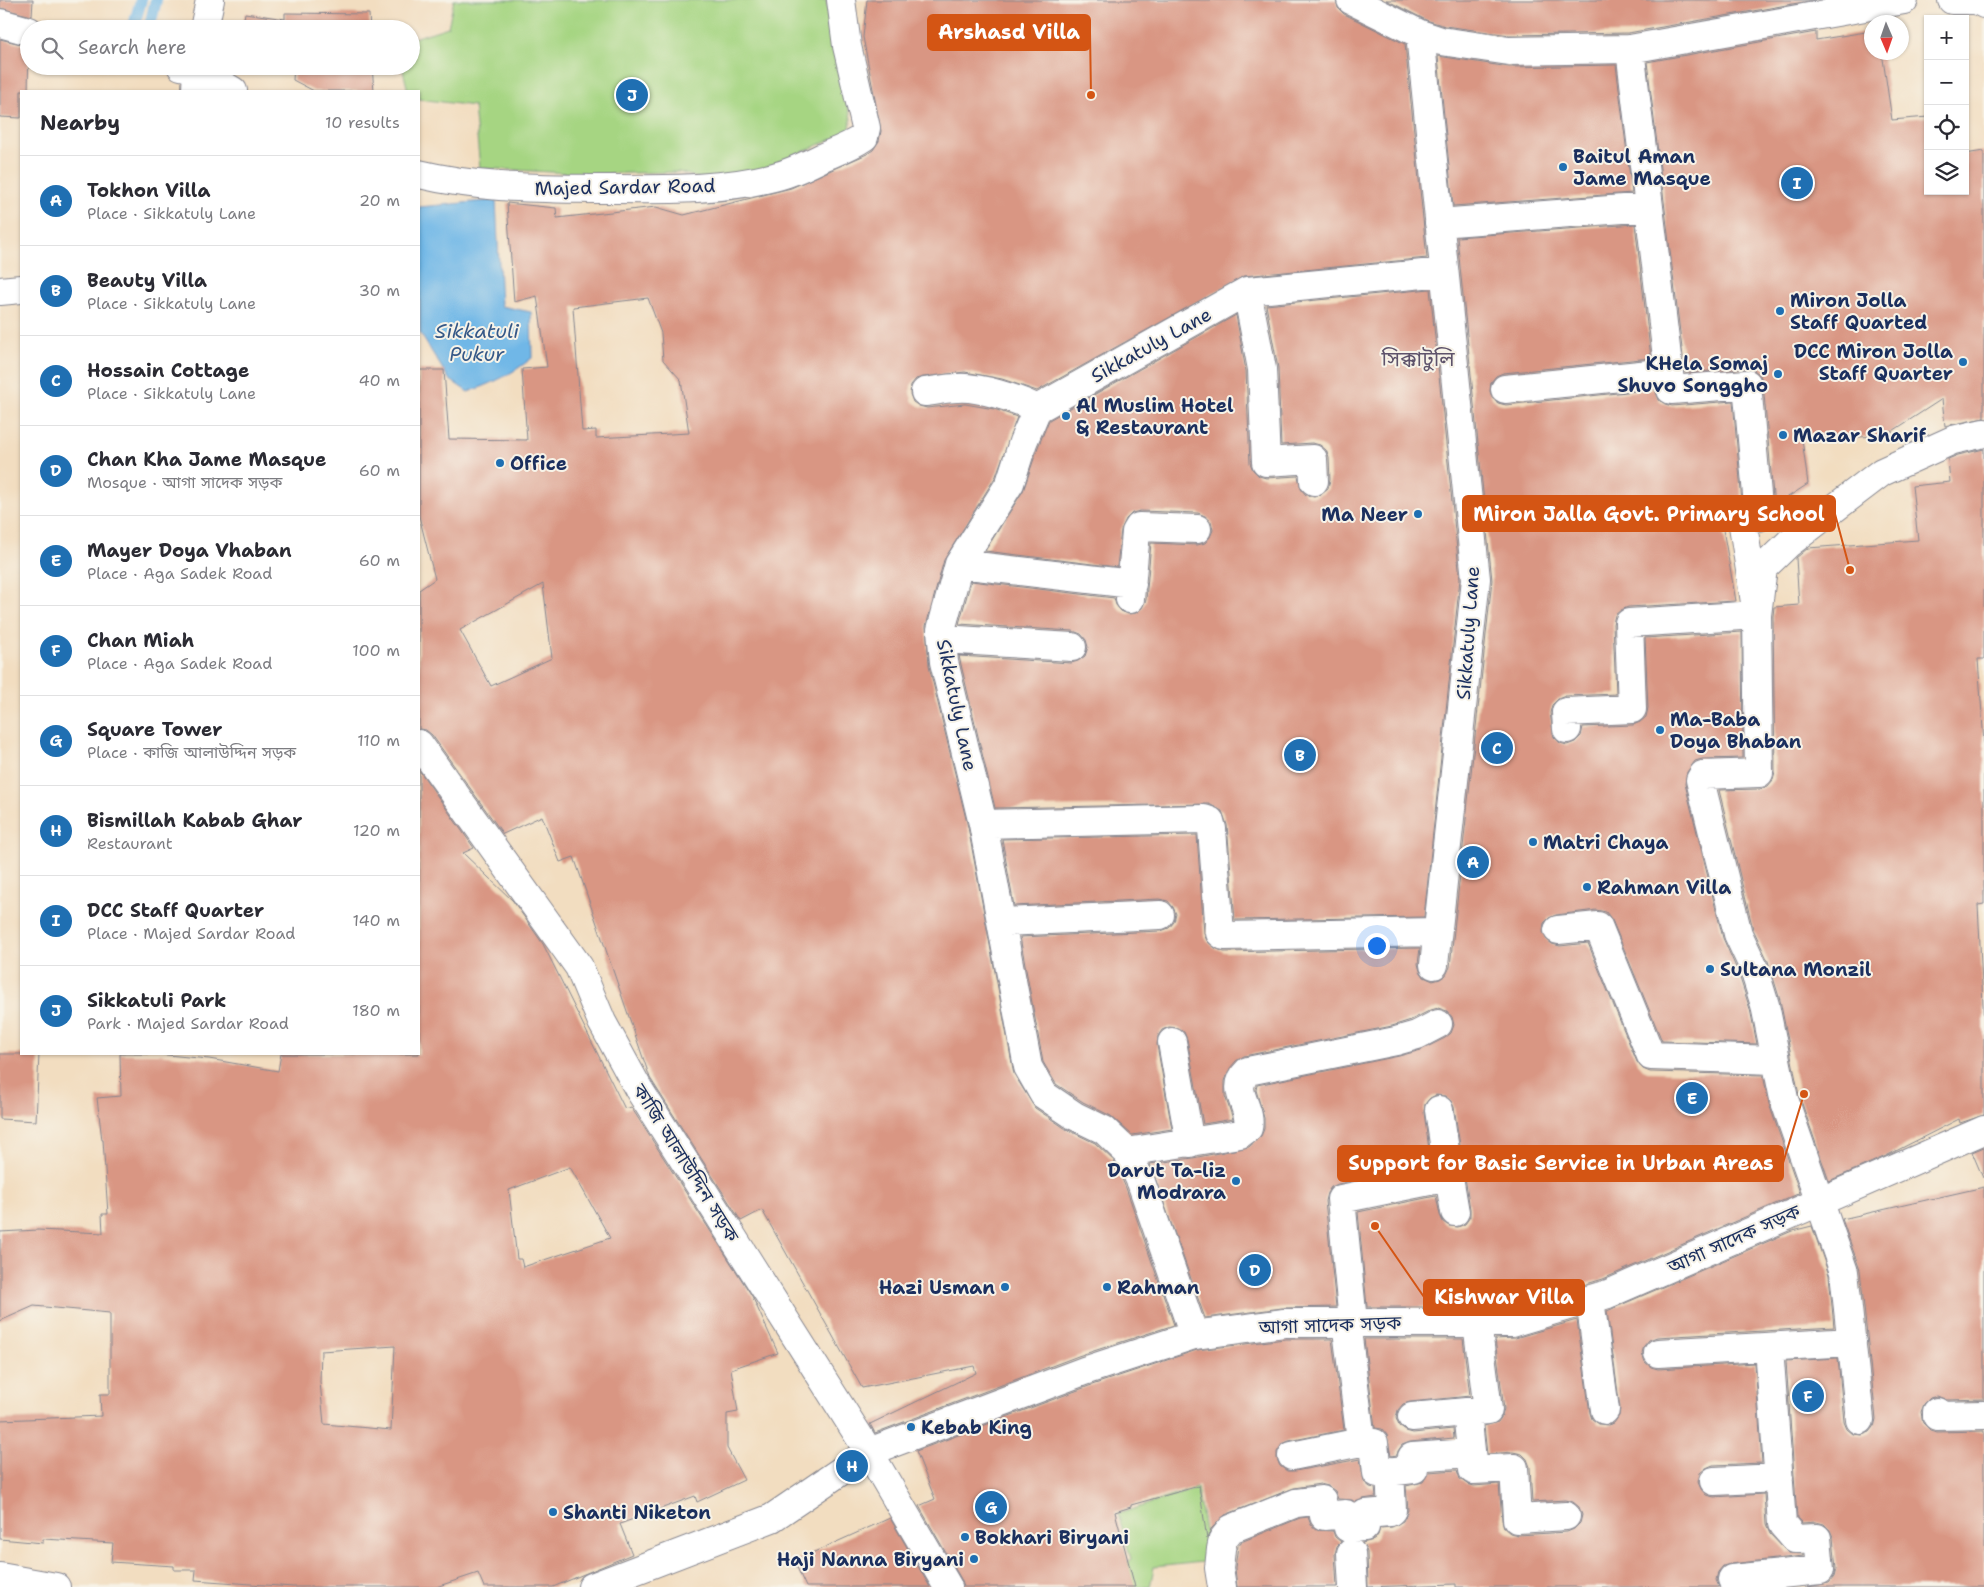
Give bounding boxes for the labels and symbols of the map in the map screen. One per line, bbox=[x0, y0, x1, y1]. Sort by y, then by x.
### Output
callout: Arshasd Villa bbox=[928, 15, 1090, 50]
north arrow bbox=[1864, 15, 1909, 60]
text: Arshasd Villa bbox=[938, 19, 1080, 45]
pin: J bbox=[616, 76, 648, 114]
place label: Baitul Aman Jame Masque bbox=[1573, 144, 1711, 191]
marker: Baitul Aman Jame Masque bbox=[1557, 161, 1569, 173]
pin: I bbox=[1781, 164, 1813, 202]
street label: Majed Sardar Road bbox=[534, 173, 716, 201]
place label: Miron Jolla Staff Quarted bbox=[1790, 288, 1927, 335]
street label: Sikkatuly Lane bbox=[1086, 302, 1216, 388]
marker: Miron Jolla Staff Quarted bbox=[1774, 305, 1786, 317]
water label: Sikkatuli Pukur bbox=[435, 318, 519, 367]
place label: DCC Miron Jolla Staff Quarter bbox=[1794, 339, 1953, 386]
district label: সিক্কাটুলি bbox=[1380, 345, 1455, 373]
place label: KHela Somaj Shuvo Songgho bbox=[1617, 351, 1768, 398]
marker: DCC Miron Jolla Staff Quarter bbox=[1957, 356, 1969, 368]
marker: KHela Somaj Shuvo Songgho bbox=[1772, 368, 1784, 380]
place label: Al Muslim Hotel & Restaurant bbox=[1076, 393, 1234, 440]
marker: Al Muslim Hotel & Restaurant bbox=[1060, 410, 1072, 422]
place label: Mazar Sharif bbox=[1793, 423, 1926, 448]
marker: Mazar Sharif bbox=[1777, 429, 1789, 441]
place label: Office bbox=[510, 451, 567, 476]
marker: Office bbox=[494, 457, 506, 469]
callout: Miron Jalla Govt. Primary School bbox=[1463, 496, 1835, 531]
text: Miron Jalla Govt. Primary School bbox=[1473, 501, 1825, 527]
place label: Ma Neer bbox=[1321, 502, 1408, 527]
marker: Ma Neer bbox=[1412, 508, 1424, 520]
street label: Sikkatuly Lane bbox=[1451, 565, 1485, 701]
street label: Sikkatuly Lane bbox=[931, 637, 983, 773]
place label: Ma-Baba Doya Bhaban bbox=[1670, 707, 1802, 754]
marker: Ma-Baba Doya Bhaban bbox=[1654, 724, 1666, 736]
pin: C bbox=[1481, 729, 1513, 767]
pin: B bbox=[1284, 736, 1316, 774]
place label: Matri Chaya bbox=[1543, 830, 1668, 855]
marker: Matri Chaya bbox=[1527, 836, 1539, 848]
pin: A bbox=[1457, 843, 1489, 881]
place label: Rahman Villa bbox=[1597, 875, 1731, 900]
marker: Rahman Villa bbox=[1581, 881, 1593, 893]
your location bbox=[1364, 933, 1390, 959]
place label: Sultana Monzil bbox=[1720, 957, 1872, 982]
marker: Sultana Monzil bbox=[1704, 963, 1716, 975]
street label: কাজি আলাউদ্দিন সড়ক bbox=[627, 1078, 745, 1247]
pin: E bbox=[1676, 1079, 1708, 1117]
callout: Support for Basic Service in Urban Areas bbox=[1338, 1146, 1783, 1181]
text: Support for Basic Service in Urban Areas bbox=[1348, 1150, 1774, 1176]
place label: Darut Ta-liz Modrara bbox=[1108, 1158, 1226, 1205]
marker: Darut Ta-liz Modrara bbox=[1230, 1175, 1242, 1187]
street label: আগা সাদেক সড়ক bbox=[1663, 1198, 1805, 1280]
pin: D bbox=[1239, 1251, 1271, 1289]
place label: Hazi Usman bbox=[879, 1275, 995, 1300]
place label: Rahman bbox=[1117, 1275, 1200, 1300]
callout: Kishwar Villa bbox=[1424, 1280, 1584, 1315]
marker: Hazi Usman bbox=[999, 1281, 1011, 1293]
marker: Rahman bbox=[1101, 1281, 1113, 1293]
text: Kishwar Villa bbox=[1434, 1284, 1574, 1310]
street label: আগা সাদেক সড়ক bbox=[1257, 1310, 1402, 1340]
pin: F bbox=[1792, 1377, 1824, 1415]
place label: Kebab King bbox=[921, 1415, 1032, 1440]
marker: Kebab King bbox=[905, 1421, 917, 1433]
pin: H bbox=[836, 1447, 868, 1485]
pin: G bbox=[975, 1488, 1007, 1526]
place label: Shanti Niketon bbox=[563, 1500, 711, 1525]
marker: Shanti Niketon bbox=[547, 1506, 559, 1518]
place label: Bokhari Biryani bbox=[975, 1525, 1129, 1550]
marker: Bokhari Biryani bbox=[959, 1531, 971, 1543]
place label: Haji Nanna Biryani bbox=[777, 1547, 964, 1572]
marker: Haji Nanna Biryani bbox=[968, 1553, 980, 1565]

